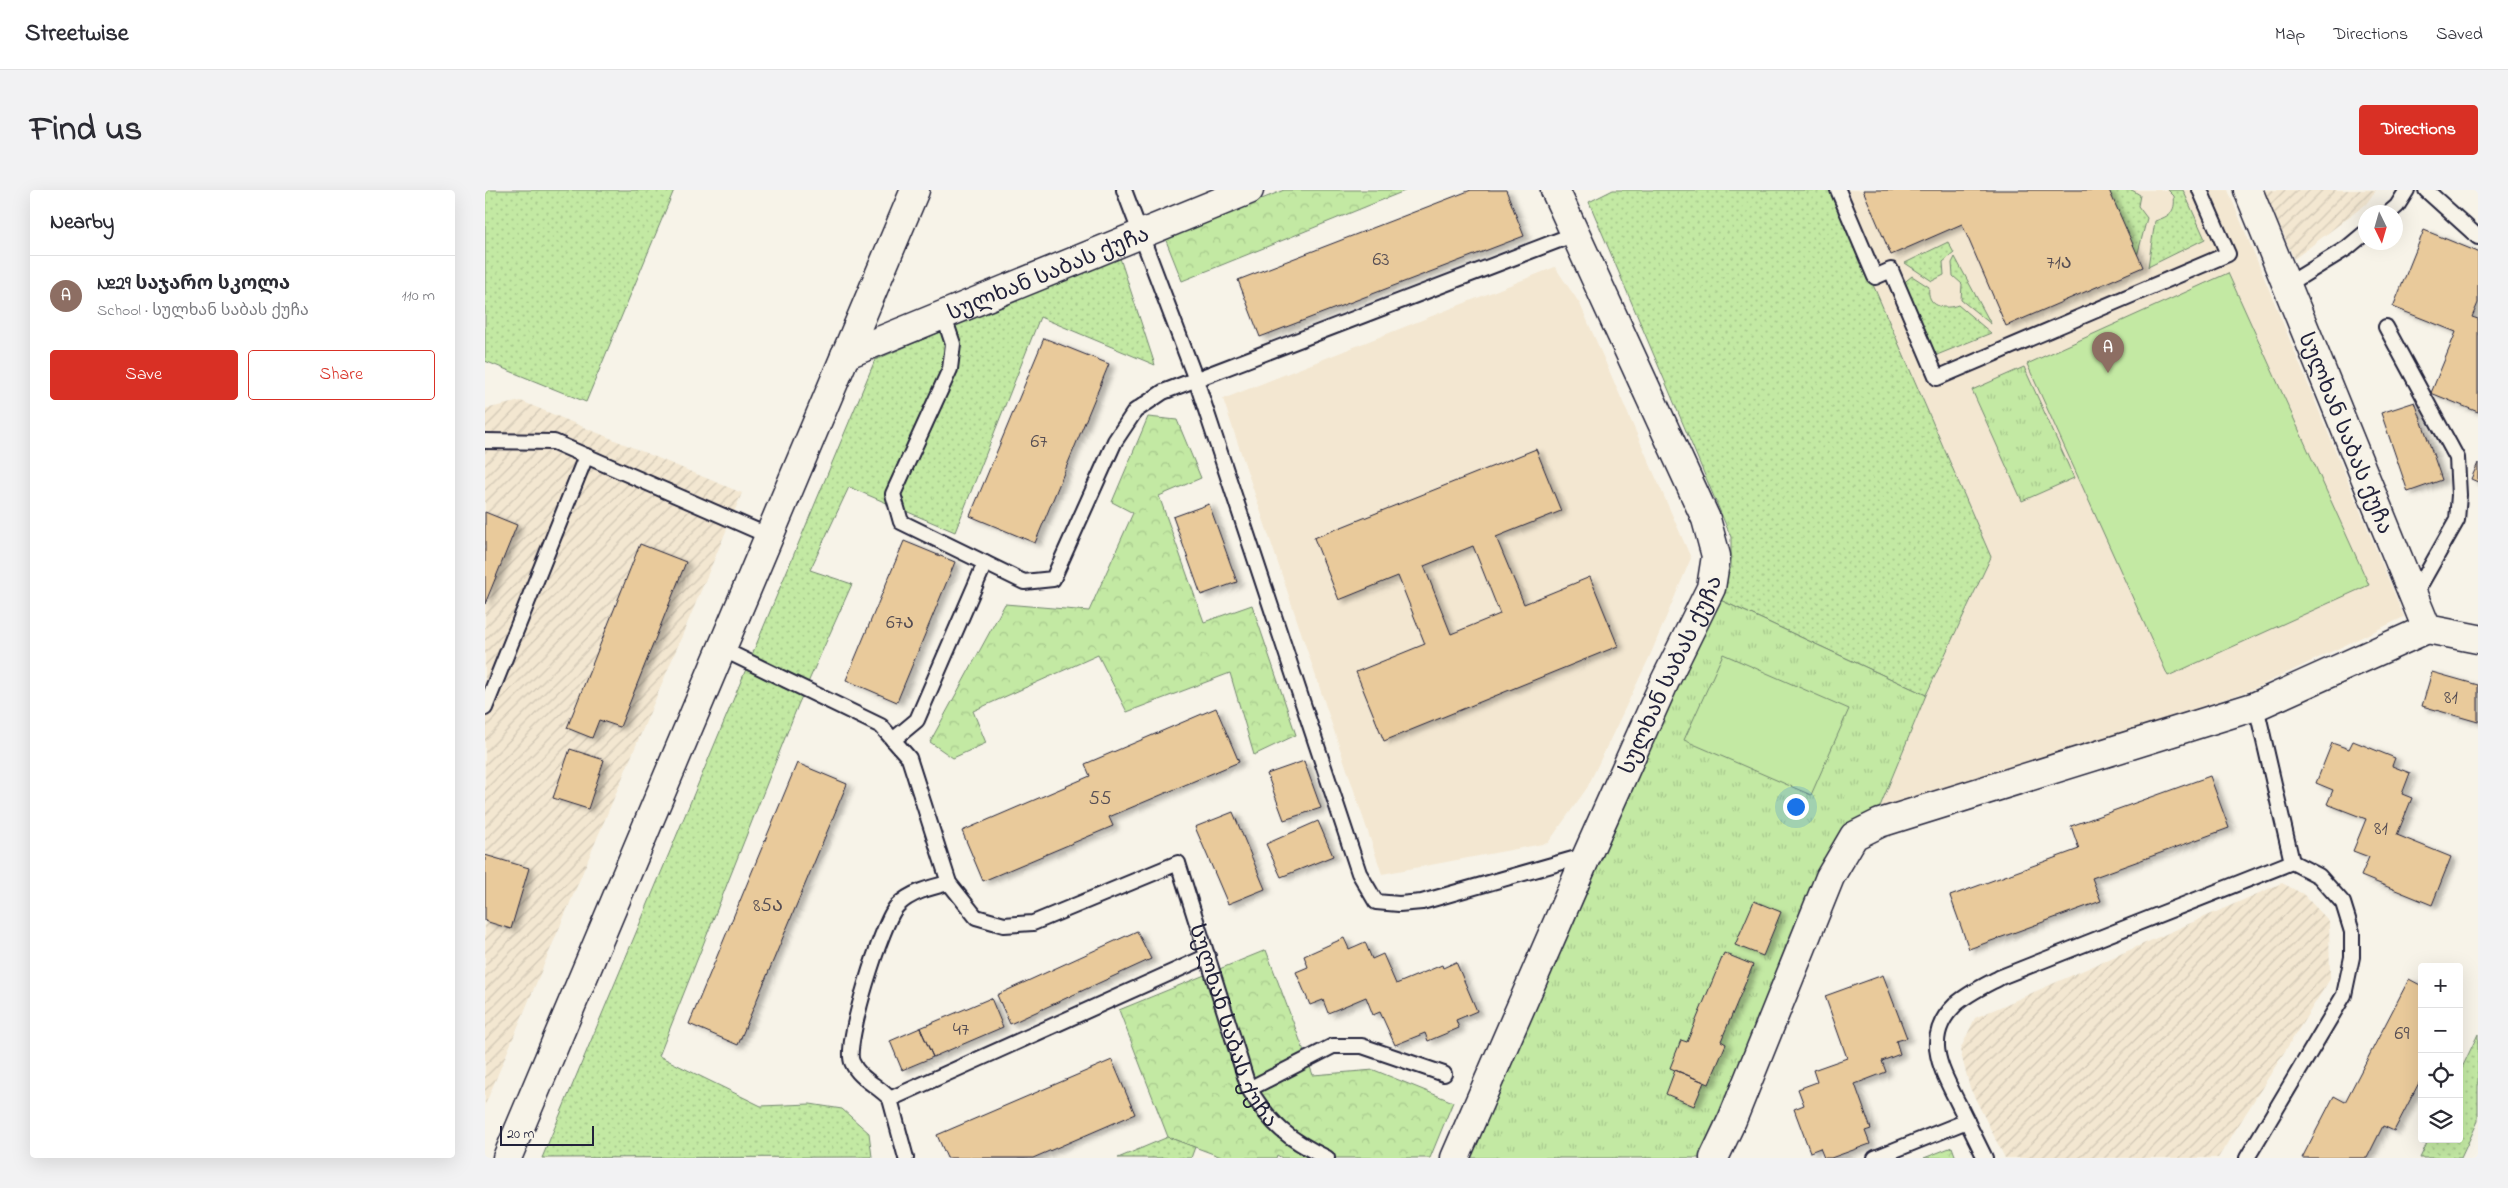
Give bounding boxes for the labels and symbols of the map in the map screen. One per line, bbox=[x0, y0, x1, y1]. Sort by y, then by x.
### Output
north arrow bbox=[2358, 205, 2403, 250]
street label: სულხან საბას ქუჩა bbox=[943, 219, 1155, 331]
house number: 63 bbox=[1372, 246, 1390, 275]
house number: 71ა bbox=[2046, 249, 2072, 278]
street label: სულხან საბას ქუჩა bbox=[2289, 328, 2400, 540]
pin: A bbox=[2092, 332, 2124, 373]
house number: 67 bbox=[1030, 428, 1048, 457]
street label: სულხან საბას ქუჩა bbox=[1612, 574, 1732, 780]
house number: 67ა bbox=[886, 609, 914, 638]
house number: 81 bbox=[2444, 684, 2458, 713]
house number: 55 bbox=[1089, 785, 1111, 814]
your location bbox=[1783, 794, 1809, 820]
house number: 81 bbox=[2374, 815, 2388, 844]
house number: 85ა bbox=[753, 892, 783, 921]
street label: სულხან საბას ქუჩა bbox=[1179, 920, 1284, 1136]
house number: 47 bbox=[953, 1016, 969, 1045]
house number: 69 bbox=[2395, 1020, 2409, 1049]
scale bar bbox=[500, 1123, 594, 1146]

